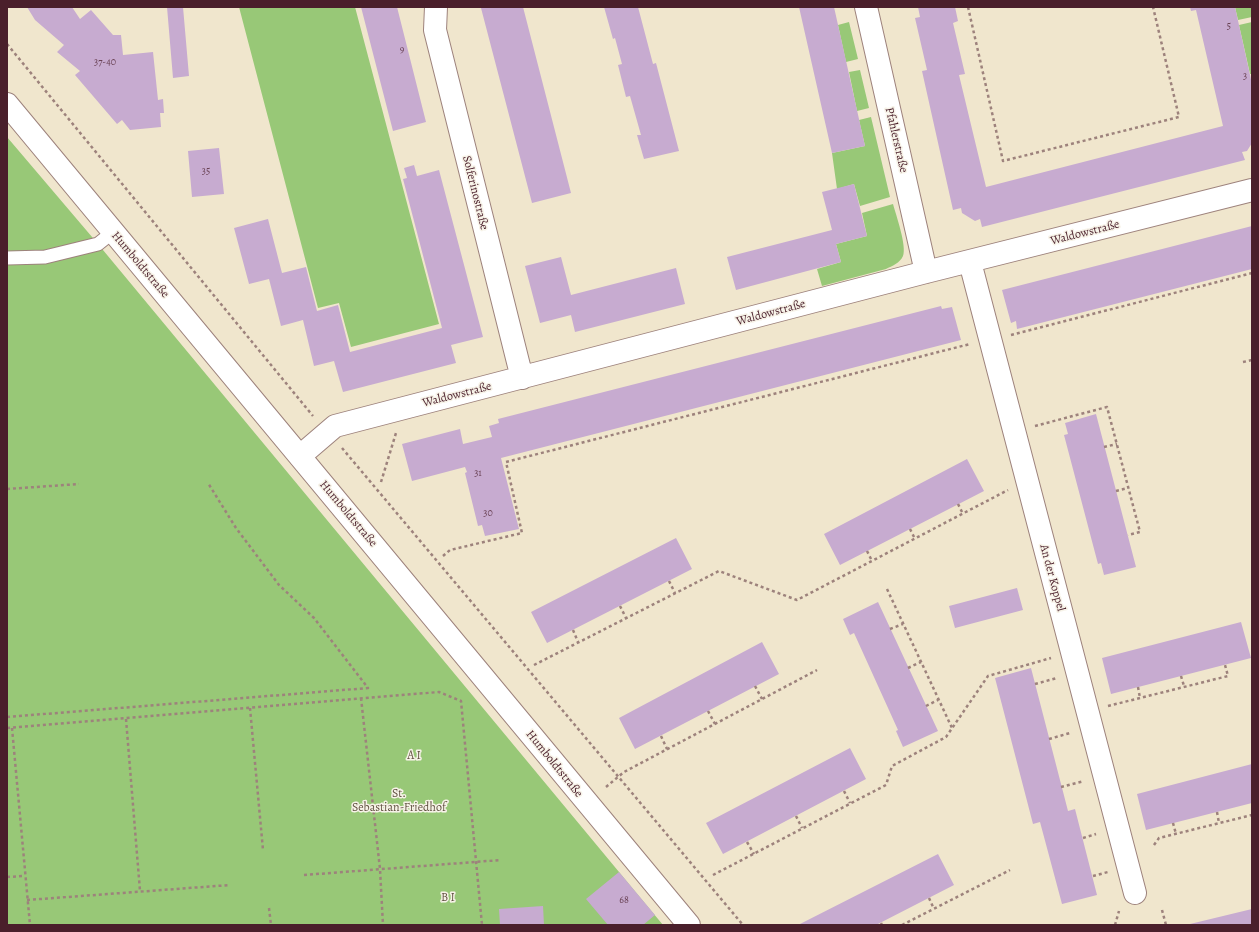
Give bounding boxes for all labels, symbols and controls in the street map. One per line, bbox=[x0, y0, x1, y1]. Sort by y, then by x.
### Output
house number: 5 bbox=[1227, 21, 1231, 33]
house number: 9 bbox=[400, 44, 404, 56]
house number: 37-40 bbox=[94, 57, 116, 69]
house number: 3 bbox=[1243, 71, 1247, 83]
street label: Pfahlerstraße bbox=[881, 106, 911, 174]
street label: Solferinostraße bbox=[459, 154, 491, 232]
house number: 35 bbox=[202, 166, 210, 178]
street label: Waldowstraße bbox=[1049, 217, 1121, 249]
street label: Humboldtstraße bbox=[108, 229, 172, 301]
street label: Waldowstraße bbox=[735, 297, 807, 329]
street label: Waldowstraße bbox=[421, 379, 493, 411]
house number: 31 bbox=[474, 468, 482, 480]
street label: Humboldtstraße bbox=[316, 478, 380, 550]
house number: 30 bbox=[483, 508, 493, 520]
street label: An der Koppel bbox=[1036, 543, 1068, 613]
street label: Humboldtstraße bbox=[523, 728, 585, 800]
park label: A I bbox=[407, 749, 421, 763]
park label: St. Sebastian-Friedhof bbox=[352, 787, 446, 815]
park label: B I bbox=[441, 891, 455, 905]
house number: 68 bbox=[619, 895, 629, 907]

